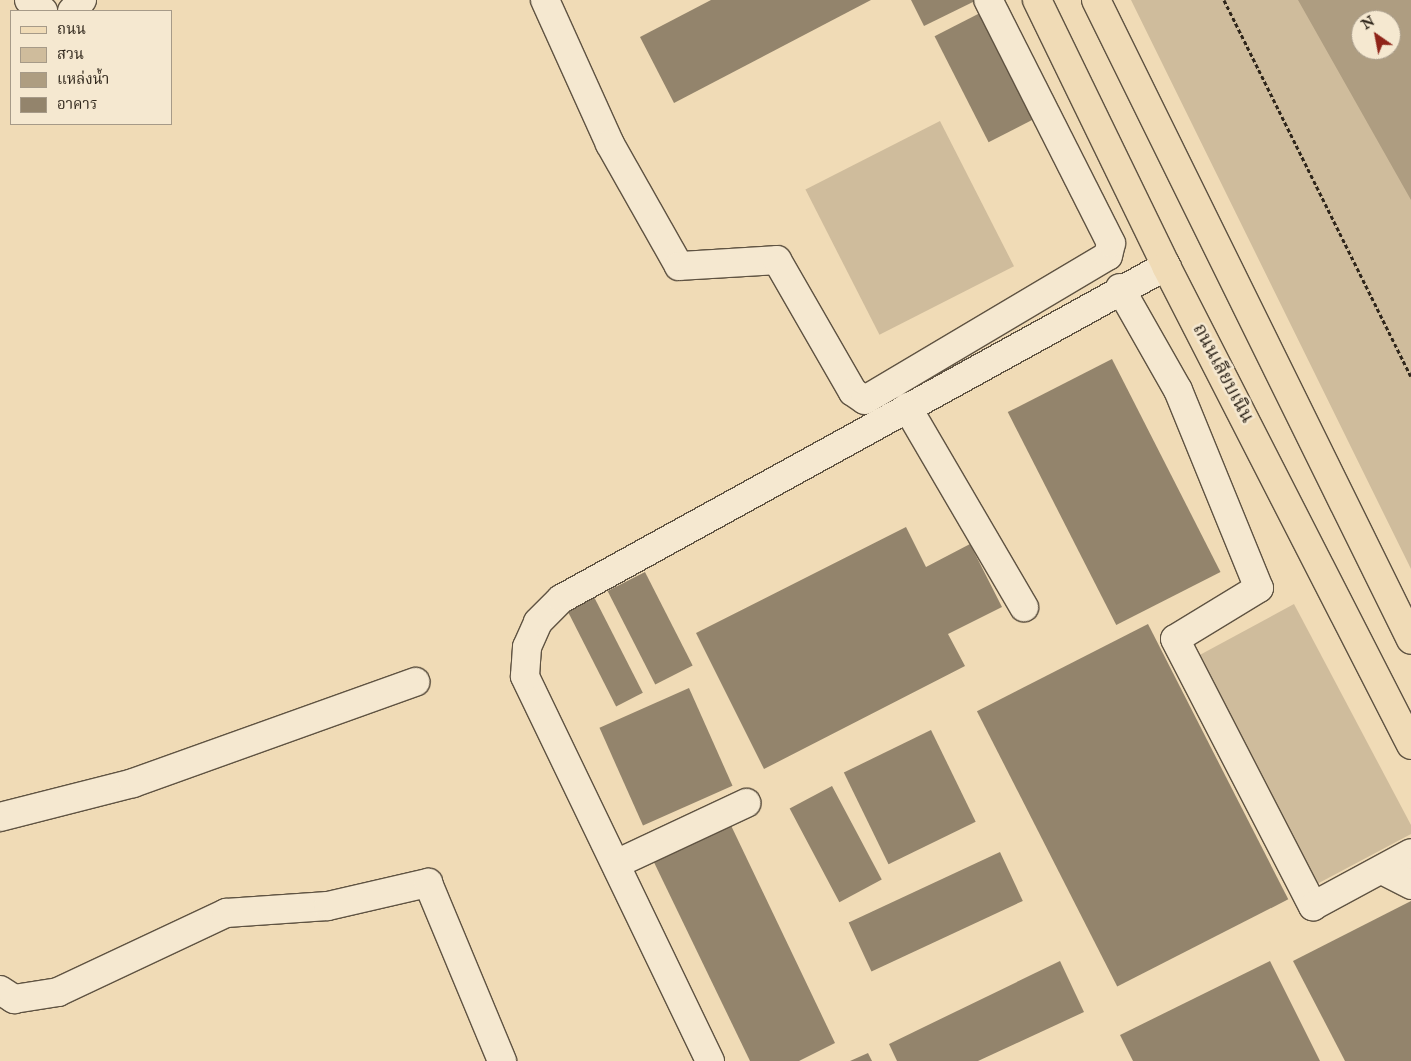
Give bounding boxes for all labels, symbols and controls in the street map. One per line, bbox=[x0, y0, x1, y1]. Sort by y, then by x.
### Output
legend bbox=[10, 10, 172, 125]
north arrow bbox=[1351, 10, 1401, 60]
text: N bbox=[1358, 12, 1378, 34]
text: ถนน bbox=[57, 20, 86, 39]
text: สวน bbox=[57, 45, 84, 64]
text: แหล่งน้ำ bbox=[57, 70, 109, 89]
text: อาคาร bbox=[57, 95, 97, 114]
street label: ถนนเลียบเนิน bbox=[1186, 320, 1258, 428]

